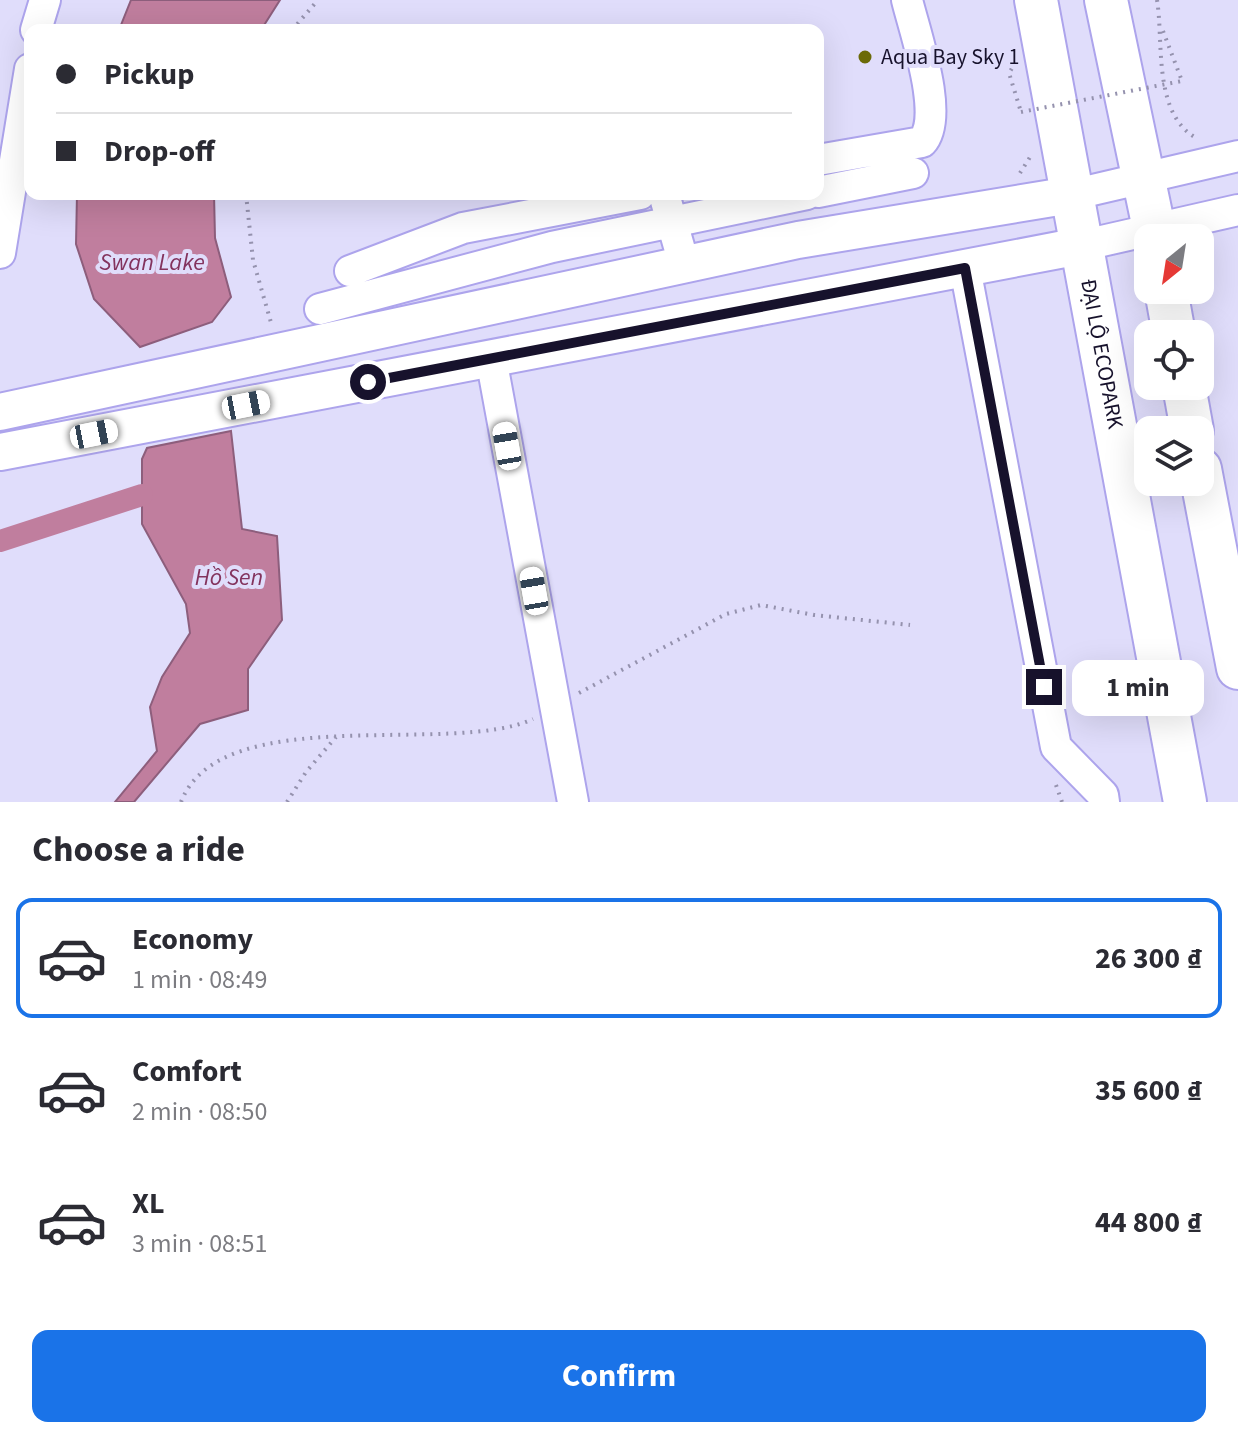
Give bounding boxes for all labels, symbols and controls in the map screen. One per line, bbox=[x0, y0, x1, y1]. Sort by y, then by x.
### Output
place label: Aqua Bay Sky 1 bbox=[881, 41, 1020, 73]
marker: Aqua Bay Sky 1 bbox=[856, 48, 874, 66]
text: Pickup bbox=[104, 53, 194, 96]
text: Drop-off bbox=[104, 130, 215, 173]
north arrow bbox=[1134, 224, 1214, 304]
map controls bbox=[1134, 224, 1214, 496]
water label: Swan Lake bbox=[99, 245, 205, 280]
street label: ĐẠI LỘ ECOPARK bbox=[1072, 276, 1131, 432]
button: locate bbox=[1134, 320, 1214, 400]
route start bbox=[350, 364, 386, 400]
car bbox=[220, 389, 272, 421]
button: layers bbox=[1134, 416, 1214, 496]
car bbox=[68, 418, 120, 450]
car bbox=[491, 420, 523, 472]
water label: Hồ Sen bbox=[195, 560, 263, 595]
car bbox=[518, 565, 550, 617]
callout: 1 min bbox=[1072, 659, 1204, 715]
route end bbox=[1026, 669, 1062, 705]
text: 1 min bbox=[1106, 669, 1170, 706]
text: Choose a ride bbox=[32, 824, 245, 875]
text: Economy bbox=[132, 918, 253, 961]
icon: car bbox=[36, 922, 108, 994]
text: 26 300 ₫ bbox=[1095, 937, 1202, 980]
text: 1 min · 08:49 bbox=[132, 961, 267, 998]
text: Comfort bbox=[132, 1050, 242, 1093]
icon: car bbox=[36, 1054, 108, 1126]
text: 35 600 ₫ bbox=[1095, 1069, 1202, 1112]
text: 2 min · 08:50 bbox=[132, 1093, 267, 1130]
text: XL bbox=[132, 1182, 165, 1225]
icon: car bbox=[36, 1186, 108, 1258]
text: 44 800 ₫ bbox=[1095, 1201, 1202, 1244]
text: 3 min · 08:51 bbox=[132, 1225, 267, 1262]
button: Confirm bbox=[32, 1330, 1206, 1422]

